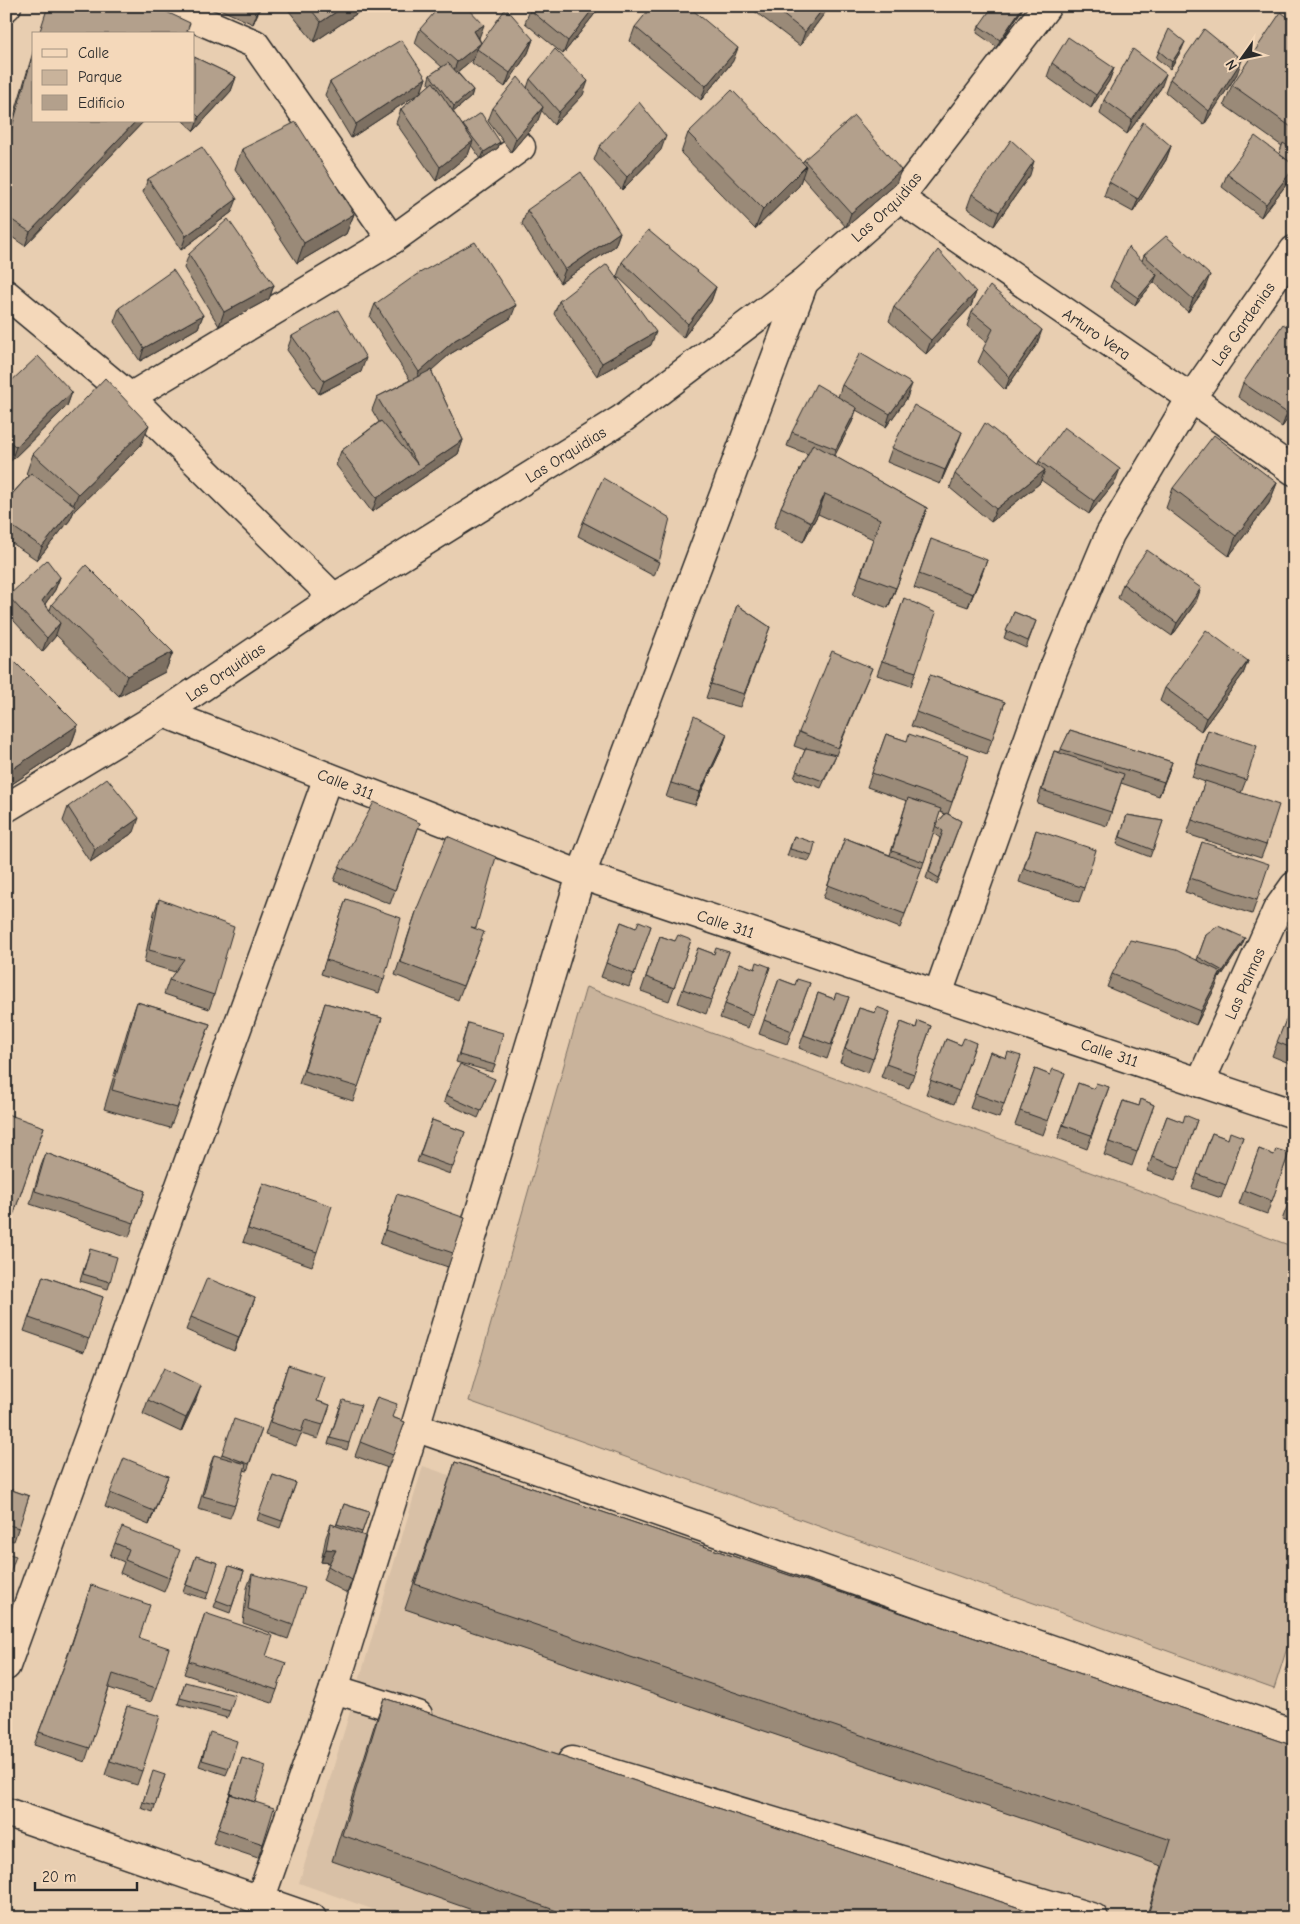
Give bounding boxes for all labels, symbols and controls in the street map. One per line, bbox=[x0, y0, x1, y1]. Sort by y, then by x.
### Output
legend bbox=[32, 32, 195, 122]
north arrow bbox=[1218, 32, 1268, 82]
text: Calle bbox=[78, 44, 110, 62]
text: N bbox=[1222, 56, 1241, 73]
text: Parque bbox=[78, 68, 123, 86]
text: Edificio bbox=[78, 94, 125, 112]
street label: Las Orquidias bbox=[848, 169, 926, 246]
street label: Las Gardenias bbox=[1208, 279, 1279, 370]
street label: Arturo Vera bbox=[1059, 305, 1134, 364]
street label: Las Orquidias bbox=[522, 423, 610, 487]
street label: Las Orquidias bbox=[183, 639, 269, 706]
street label: Calle 311 bbox=[315, 765, 376, 804]
street label: Calle 311 bbox=[694, 907, 756, 942]
street label: Las Palmas bbox=[1222, 945, 1269, 1022]
street label: Calle 311 bbox=[1078, 1035, 1140, 1071]
scale bar bbox=[35, 1859, 138, 1891]
text: 20 m bbox=[42, 1868, 76, 1886]

